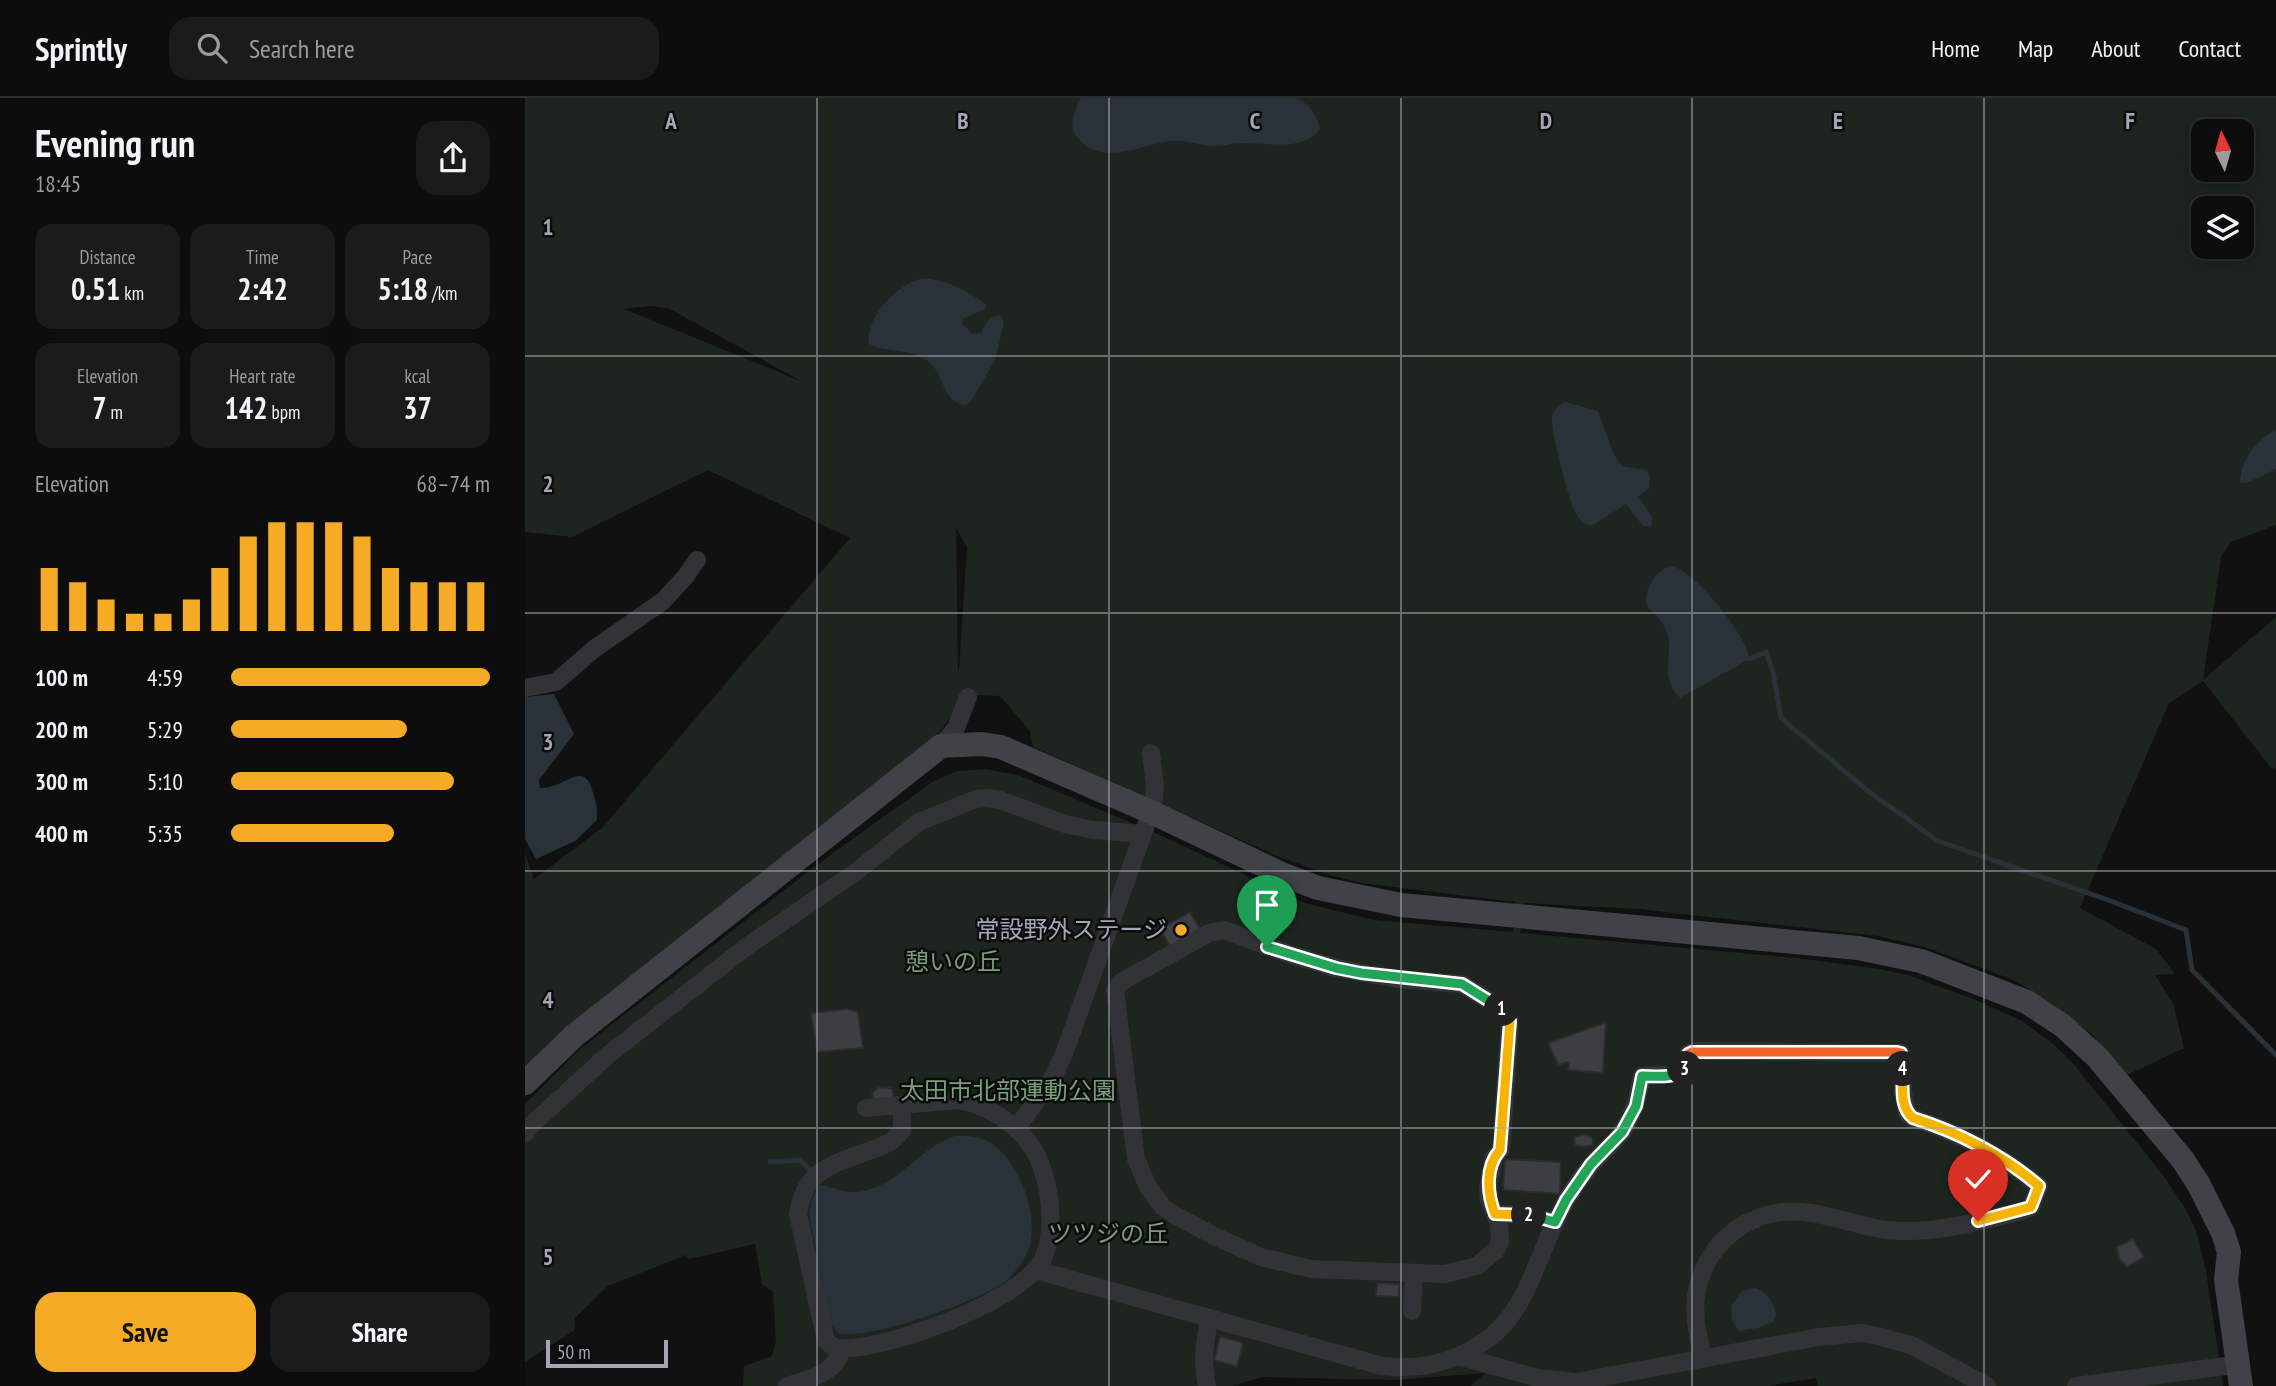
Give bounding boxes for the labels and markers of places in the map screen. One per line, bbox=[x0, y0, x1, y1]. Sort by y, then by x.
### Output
pin bbox=[1237, 875, 1297, 947]
place label: 常設野外ステージ bbox=[975, 914, 1167, 945]
marker: 常設野外ステージ bbox=[1173, 922, 1189, 938]
pin: 1 bbox=[1485, 992, 1520, 1026]
pin: 3 bbox=[1667, 1052, 1703, 1086]
pin: 4 bbox=[1885, 1052, 1921, 1086]
pin bbox=[1948, 1149, 2008, 1221]
pin: 2 bbox=[1511, 1198, 1546, 1232]

